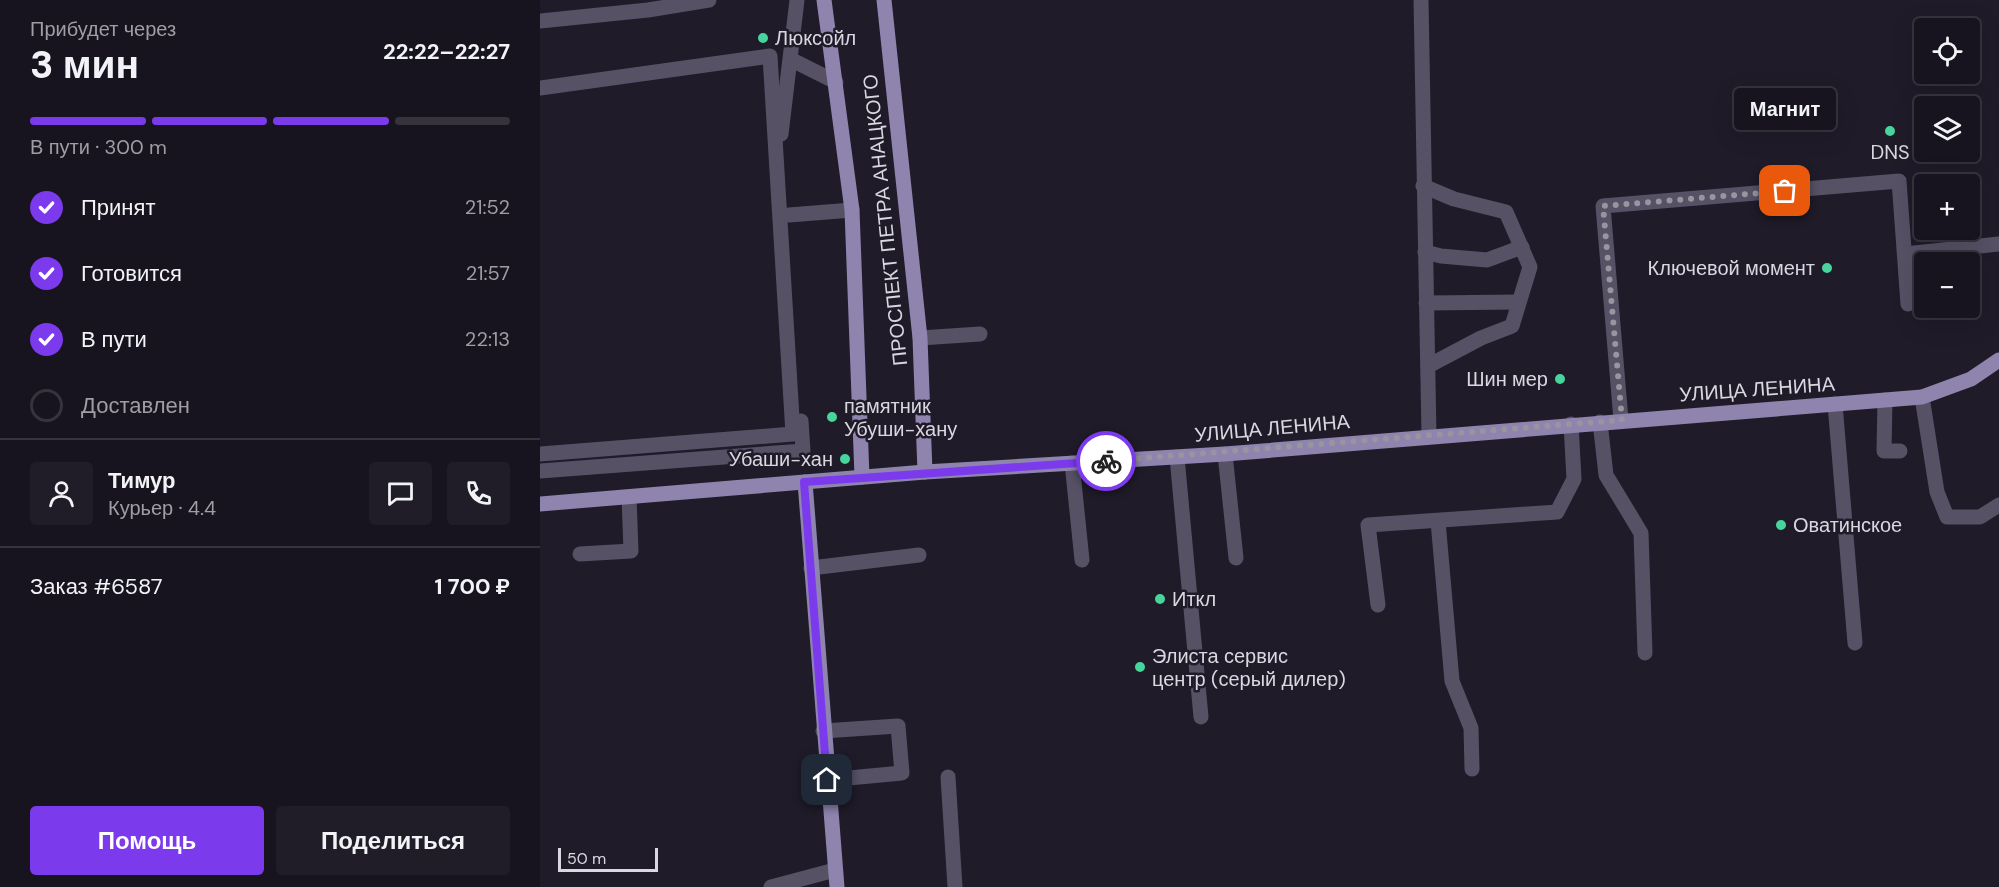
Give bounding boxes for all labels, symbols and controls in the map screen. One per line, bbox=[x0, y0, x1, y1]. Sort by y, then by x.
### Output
text: Прибудет через bbox=[30, 16, 176, 42]
map controls bbox=[1914, 18, 1980, 318]
button: locate bbox=[1914, 18, 1980, 84]
place label: Люксойл bbox=[775, 25, 856, 51]
marker: Люксойл bbox=[756, 31, 770, 45]
text: 22:22–22:27 bbox=[383, 37, 510, 66]
text: 3 мин bbox=[30, 39, 139, 90]
street label: ПРОСПЕКТ ПЕТРА АНАЦКОГО bbox=[857, 73, 913, 367]
callout: Магнит bbox=[1734, 89, 1836, 131]
text: Магнит bbox=[1750, 96, 1820, 122]
button: layers bbox=[1914, 96, 1980, 162]
marker: DNS bbox=[1883, 124, 1897, 138]
text: В пути · 300 m bbox=[30, 134, 167, 160]
place label: DNS bbox=[1870, 139, 1910, 165]
pin bbox=[1759, 165, 1810, 216]
icon: bag bbox=[1768, 174, 1801, 207]
button: + bbox=[1914, 174, 1980, 240]
icon: check bbox=[30, 191, 63, 224]
text: Принят bbox=[81, 193, 155, 222]
text: 21:52 bbox=[465, 194, 510, 220]
button: − bbox=[1914, 252, 1980, 318]
place label: Ключевой момент bbox=[1648, 255, 1815, 281]
icon: check bbox=[30, 257, 63, 290]
text: Готовится bbox=[81, 259, 182, 288]
text: 21:57 bbox=[466, 260, 510, 286]
marker: Ключевой момент bbox=[1820, 261, 1834, 275]
icon: check bbox=[30, 323, 63, 356]
text: В пути bbox=[81, 325, 147, 354]
text: 22:13 bbox=[465, 326, 510, 352]
place label: Шин мер bbox=[1466, 366, 1548, 392]
street label: УЛИЦА ЛЕНИНА bbox=[1678, 371, 1836, 407]
marker: Шин мер bbox=[1553, 372, 1567, 386]
text: Доставлен bbox=[81, 391, 190, 420]
place label: памятник Убуши-хану bbox=[844, 393, 957, 442]
street label: УЛИЦА ЛЕНИНА bbox=[1193, 408, 1352, 448]
marker: памятник Убуши-хану bbox=[825, 410, 839, 424]
courier bbox=[1076, 431, 1136, 491]
icon: bike bbox=[1090, 445, 1123, 478]
place label: Убаши-хан bbox=[729, 446, 833, 472]
marker: Убаши-хан bbox=[838, 452, 852, 466]
button: person bbox=[30, 462, 93, 525]
button: chat bbox=[369, 462, 432, 525]
button: phone bbox=[447, 462, 510, 525]
text: Тимур bbox=[108, 466, 176, 495]
text: Курьер · 4.4 bbox=[108, 495, 216, 521]
place label: Оватинское bbox=[1793, 512, 1902, 538]
marker: Оватинское bbox=[1774, 518, 1788, 532]
text: Заказ #6587 bbox=[30, 572, 163, 601]
text: 1 700 ₽ bbox=[435, 572, 510, 601]
place label: Иткл bbox=[1172, 586, 1216, 612]
marker: Иткл bbox=[1153, 592, 1167, 606]
place label: Элиста сервис центр (серый дилер) bbox=[1152, 643, 1346, 692]
marker: Элиста сервис центр (серый дилер) bbox=[1133, 660, 1147, 674]
pin bbox=[801, 754, 852, 805]
icon: home bbox=[810, 763, 843, 796]
button: Помощь bbox=[30, 806, 264, 875]
button: Поделиться bbox=[276, 806, 510, 875]
scale bar bbox=[558, 845, 658, 872]
text: 50 m bbox=[567, 848, 606, 869]

